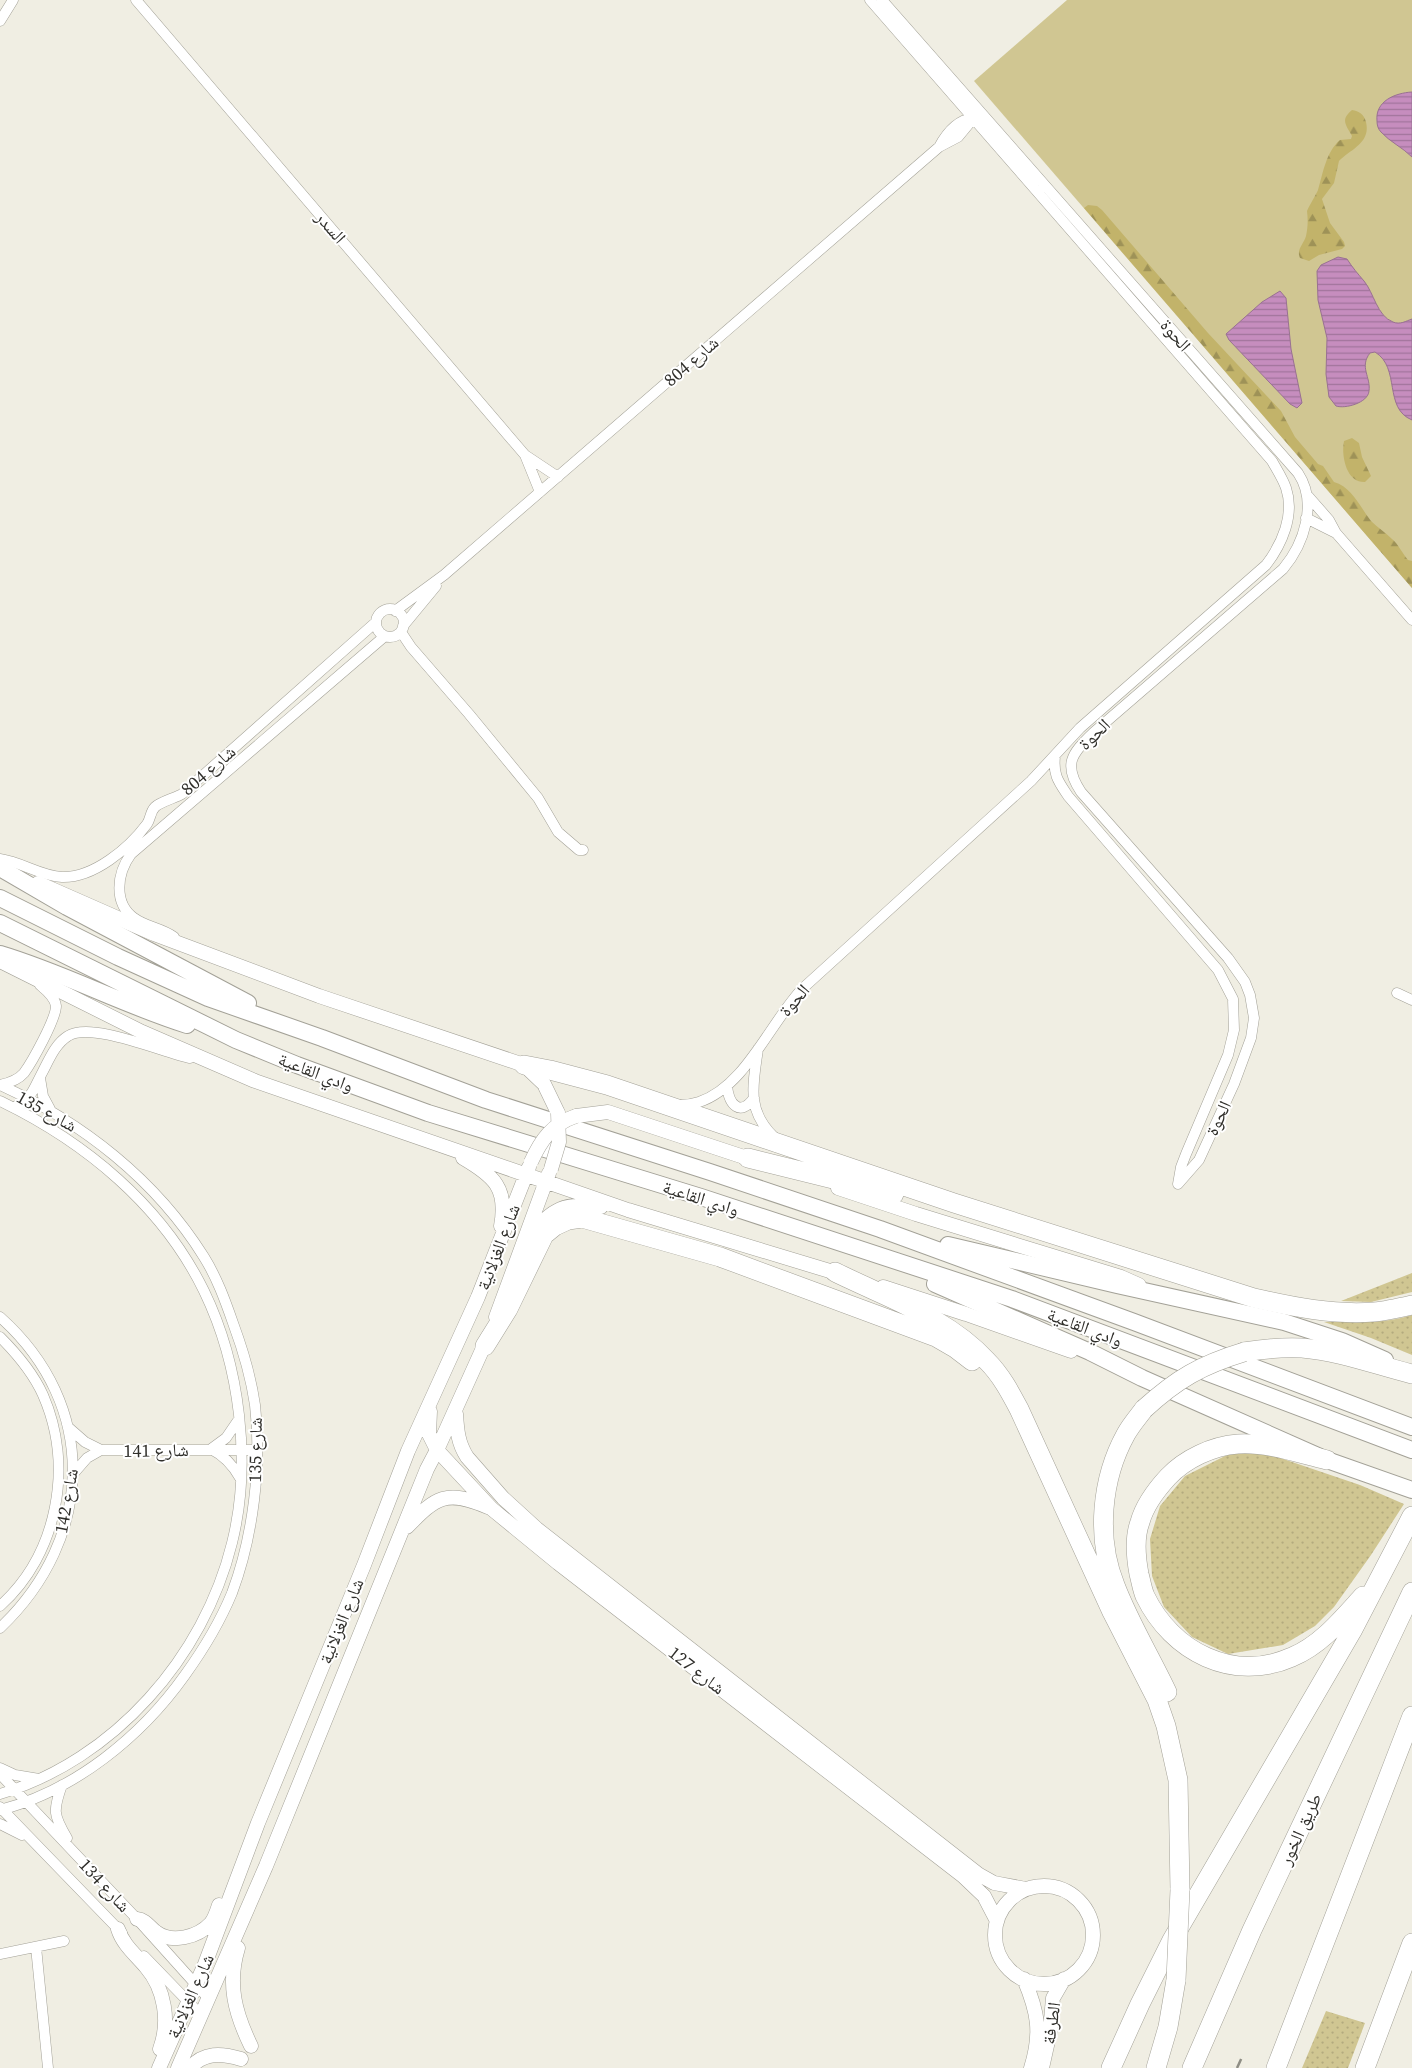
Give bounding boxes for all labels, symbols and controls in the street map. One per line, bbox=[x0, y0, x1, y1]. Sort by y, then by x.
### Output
street label: السدر bbox=[309, 205, 352, 249]
street label: الحوة bbox=[1155, 313, 1197, 357]
street label: شارع 804 bbox=[658, 330, 724, 392]
street label: الحوة bbox=[1072, 713, 1116, 755]
street label: شارع 804 bbox=[175, 739, 241, 801]
street label: الحوة bbox=[773, 978, 815, 1022]
street label: وادي القاعية bbox=[274, 1046, 357, 1100]
street label: شارع 135 bbox=[12, 1084, 82, 1138]
street label: الحوة bbox=[1199, 1096, 1237, 1140]
street label: وادي القاعية bbox=[659, 1174, 742, 1225]
street label: شارع الغزلانية bbox=[470, 1200, 526, 1294]
street label: وادي القاعية bbox=[1043, 1301, 1126, 1355]
street label: شارع 135 bbox=[242, 1417, 268, 1483]
street label: شارع 141 bbox=[123, 1437, 189, 1463]
street label: شارع 142 bbox=[48, 1467, 84, 1535]
street label: شارع الغزلانية bbox=[313, 1575, 369, 1667]
street label: شارع 127 bbox=[664, 1640, 730, 1700]
street label: طريق الخور bbox=[1272, 1789, 1328, 1870]
street label: شارع 134 bbox=[74, 1853, 136, 1917]
street label: شارع الغزلانية bbox=[160, 1950, 220, 2042]
street label: الطرفة bbox=[1036, 2000, 1066, 2046]

